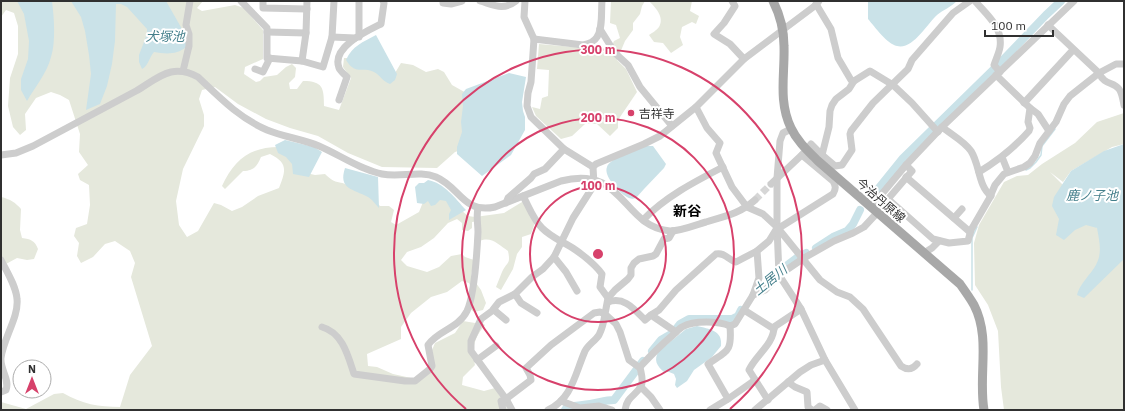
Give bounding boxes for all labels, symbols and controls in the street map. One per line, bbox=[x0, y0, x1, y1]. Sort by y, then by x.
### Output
scale bar bbox=[985, 12, 1053, 38]
text: 100 m bbox=[991, 18, 1026, 33]
water label: 犬塚池 bbox=[145, 28, 186, 45]
text: 300 m bbox=[580, 42, 616, 57]
place label: 吉祥寺 bbox=[639, 106, 675, 121]
marker: 吉祥寺 bbox=[626, 108, 636, 118]
text: 200 m bbox=[580, 110, 616, 125]
street label: 今治丹原線 bbox=[853, 175, 909, 225]
text: 100 m bbox=[580, 178, 616, 193]
water label: 鹿ノ子池 bbox=[1066, 187, 1120, 204]
district label: 新谷 bbox=[673, 202, 702, 220]
centre of rings bbox=[591, 247, 605, 261]
water label: 土居川 bbox=[749, 260, 792, 299]
north arrow bbox=[12, 359, 52, 399]
text: N bbox=[28, 362, 36, 376]

